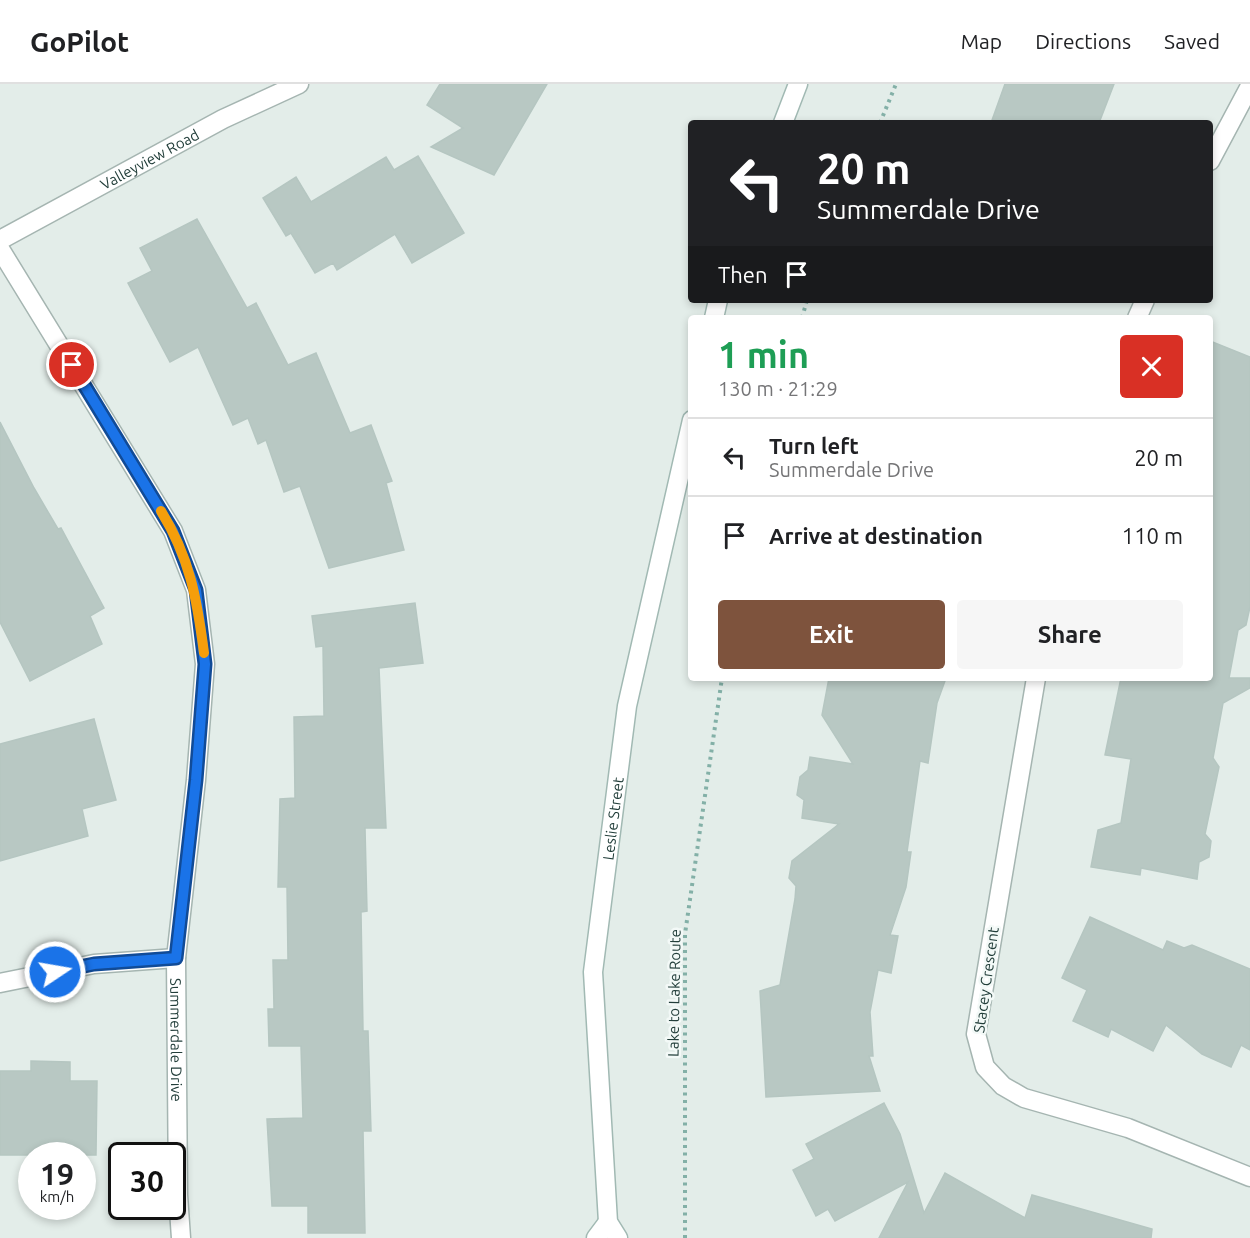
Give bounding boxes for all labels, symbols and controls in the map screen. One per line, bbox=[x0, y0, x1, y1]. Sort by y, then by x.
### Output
text: GoPilot bbox=[30, 26, 129, 57]
text: Map bbox=[961, 29, 1002, 53]
text: Directions bbox=[1035, 29, 1131, 53]
text: Saved bbox=[1164, 29, 1220, 53]
street label: Valleyview Road bbox=[97, 125, 202, 193]
icon: left bbox=[718, 144, 796, 222]
text: 20 m bbox=[817, 145, 911, 192]
text: Summerdale Drive bbox=[817, 194, 1040, 224]
icon: arrive bbox=[780, 258, 813, 291]
text: Then bbox=[718, 262, 768, 287]
text: 1 min bbox=[718, 334, 809, 375]
button: close bbox=[1120, 335, 1183, 398]
pin bbox=[46, 339, 97, 390]
icon: arrive bbox=[55, 348, 88, 381]
text: 130 m · 21:29 bbox=[718, 377, 838, 400]
text: Turn left bbox=[769, 433, 859, 458]
icon: left bbox=[718, 441, 751, 474]
text: 20 m bbox=[1134, 445, 1183, 470]
text: Summerdale Drive bbox=[769, 458, 934, 481]
icon: arrive bbox=[718, 519, 751, 552]
text: Arrive at destination bbox=[769, 523, 983, 548]
text: 110 m bbox=[1122, 523, 1183, 548]
button: Exit bbox=[718, 600, 945, 669]
button: Share bbox=[957, 600, 1183, 669]
street label: Leslie Street bbox=[599, 776, 626, 861]
street label: Stacey Crescent bbox=[970, 926, 1002, 1034]
street label: Lake to Lake Route bbox=[664, 929, 684, 1057]
position arrow bbox=[23, 940, 87, 1004]
street label: Summerdale Drive bbox=[168, 978, 186, 1102]
speed limit sign: 30 bbox=[108, 1142, 186, 1220]
text: 19 bbox=[40, 1157, 74, 1191]
text: km/h bbox=[40, 1188, 74, 1205]

